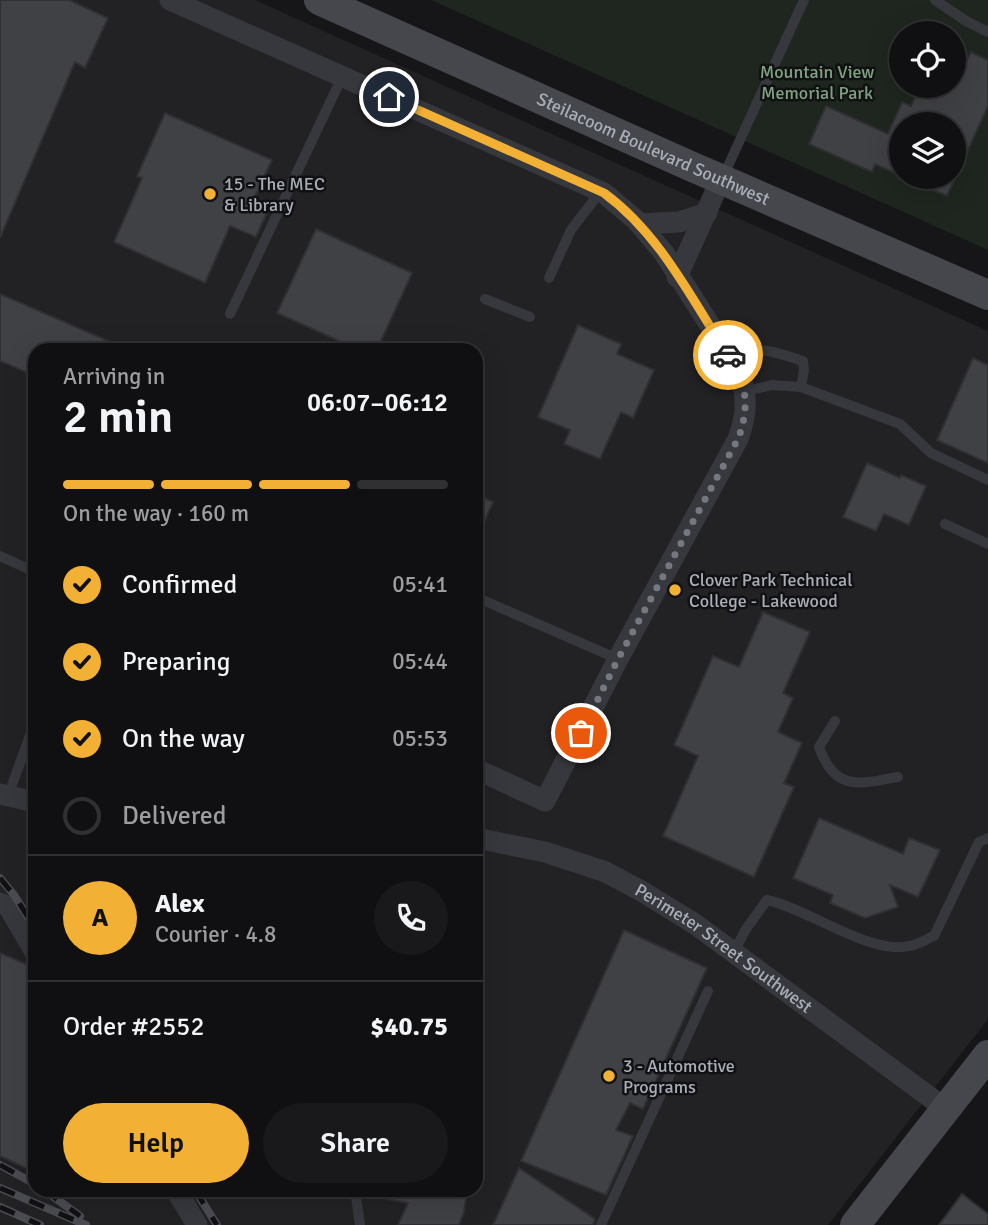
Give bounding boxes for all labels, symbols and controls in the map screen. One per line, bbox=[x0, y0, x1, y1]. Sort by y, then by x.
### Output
map controls bbox=[889, 21, 966, 189]
button: locate bbox=[889, 21, 966, 98]
park label: Mountain View Memorial Park bbox=[760, 61, 874, 104]
pin bbox=[359, 67, 419, 127]
icon: home bbox=[370, 78, 408, 116]
street label: Steilacoom Boulevard Southwest bbox=[533, 88, 773, 210]
button: layers bbox=[889, 112, 966, 189]
place label: 15 - The MEC & Library bbox=[224, 173, 325, 216]
marker: 15 - The MEC & Library bbox=[202, 186, 218, 202]
courier bbox=[693, 320, 763, 390]
icon: car bbox=[709, 336, 747, 374]
text: Arriving in bbox=[63, 362, 165, 391]
text: 06:07–06:12 bbox=[307, 387, 448, 419]
text: 2 min bbox=[63, 389, 173, 445]
text: On the way · 160 m bbox=[63, 499, 249, 528]
icon: check bbox=[63, 566, 101, 604]
text: Confirmed bbox=[122, 569, 237, 601]
place label: Clover Park Technical College - Lakewood bbox=[689, 569, 853, 612]
text: 05:41 bbox=[392, 570, 448, 599]
marker: Clover Park Technical College - Lakewood bbox=[667, 582, 683, 598]
icon: check bbox=[63, 643, 101, 681]
text: Preparing bbox=[122, 646, 230, 678]
text: 05:44 bbox=[392, 647, 448, 676]
pin bbox=[551, 703, 611, 763]
icon: bag bbox=[562, 714, 600, 752]
icon: check bbox=[63, 720, 101, 758]
text: On the way bbox=[122, 723, 245, 755]
text: 05:53 bbox=[392, 724, 448, 753]
text: Delivered bbox=[122, 800, 227, 832]
street label: Perimeter Street Southwest bbox=[631, 879, 817, 1018]
button: phone bbox=[374, 881, 448, 955]
text: Alex bbox=[155, 888, 205, 920]
text: A bbox=[92, 902, 108, 934]
text: Courier · 4.8 bbox=[155, 920, 276, 949]
text: Order #2552 bbox=[63, 1011, 204, 1043]
text: $40.75 bbox=[370, 1011, 448, 1043]
place label: 3 - Automotive Programs bbox=[623, 1055, 735, 1098]
marker: 3 - Automotive Programs bbox=[601, 1068, 617, 1084]
button: Help bbox=[63, 1103, 249, 1183]
button: Share bbox=[263, 1103, 448, 1183]

